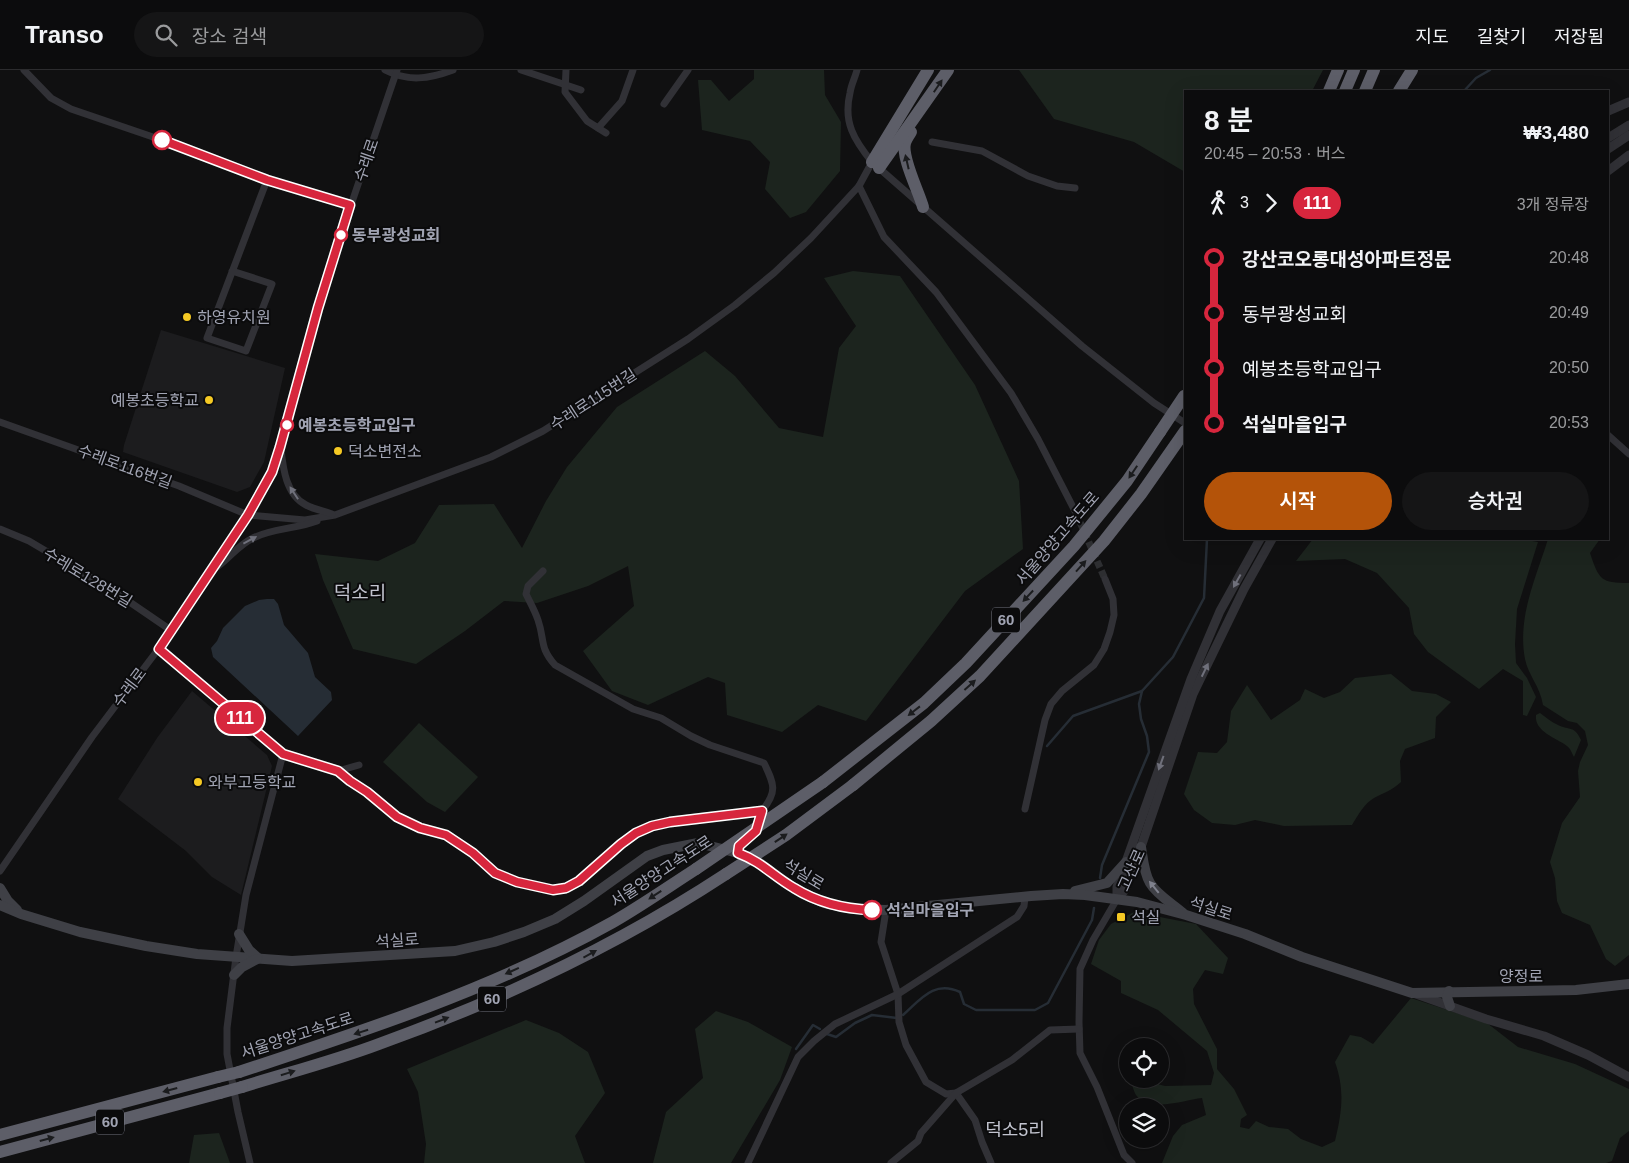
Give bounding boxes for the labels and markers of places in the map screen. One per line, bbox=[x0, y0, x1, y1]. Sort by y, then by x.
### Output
unlabelled marker bbox=[152, 130, 172, 150]
place label: 동부광성교회 bbox=[352, 227, 440, 244]
marker: 동부광성교회 bbox=[334, 228, 348, 242]
place label: 하영유치원 bbox=[197, 309, 271, 326]
marker: 하영유치원 bbox=[181, 311, 193, 323]
place label: 예봉초등학교 bbox=[111, 392, 199, 409]
marker: 예봉초등학교 bbox=[203, 394, 215, 406]
place label: 예봉초등학교입구 bbox=[298, 416, 416, 434]
marker: 예봉초등학교입구 bbox=[280, 418, 294, 432]
place label: 덕소변전소 bbox=[348, 443, 422, 460]
marker: 덕소변전소 bbox=[332, 445, 344, 457]
place label: 와부고등학교 bbox=[208, 774, 296, 791]
marker: 와부고등학교 bbox=[192, 776, 204, 788]
marker: 석실마을입구 bbox=[862, 900, 882, 920]
place label: 석실마을입구 bbox=[886, 902, 974, 919]
place label: 석실 bbox=[1131, 909, 1160, 926]
marker: 석실 bbox=[1115, 911, 1127, 923]

